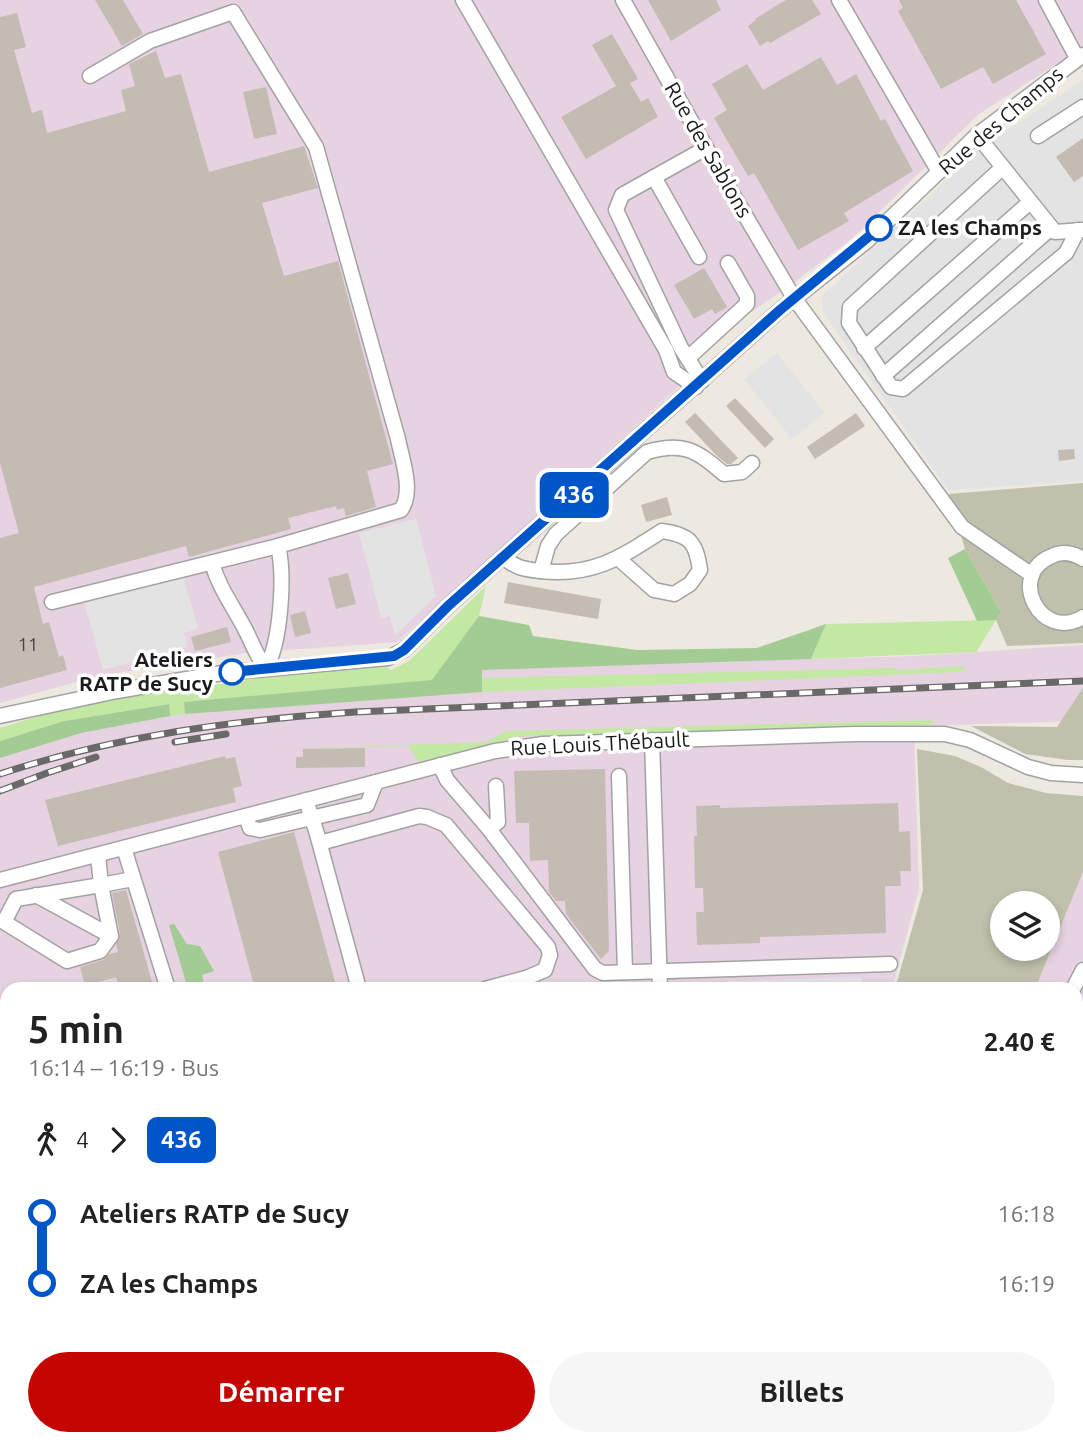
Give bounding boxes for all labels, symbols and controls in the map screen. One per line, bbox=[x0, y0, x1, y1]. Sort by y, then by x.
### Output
street label: Rue des Champs bbox=[933, 61, 1067, 179]
street label: Rue des Sablons bbox=[660, 78, 757, 221]
marker: ZA les Champs bbox=[866, 215, 892, 241]
place label: ZA les Champs bbox=[898, 215, 1042, 239]
line badge: 436 bbox=[534, 472, 614, 518]
text: 436 bbox=[554, 481, 594, 508]
house number: 11 bbox=[18, 634, 38, 654]
place label: Ateliers RATP de Sucy bbox=[79, 647, 213, 695]
marker: Ateliers RATP de Sucy bbox=[219, 659, 245, 685]
street label: Rue Louis Thébault bbox=[510, 726, 690, 760]
map controls bbox=[990, 891, 1060, 961]
button: layers bbox=[990, 891, 1060, 961]
text: 5 min bbox=[28, 1008, 124, 1050]
text: 2.40 € bbox=[984, 1027, 1055, 1056]
text: 16:14 – 16:19 · Bus bbox=[28, 1055, 219, 1080]
icon: walk bbox=[28, 1121, 66, 1159]
icon: forward bbox=[99, 1121, 137, 1159]
text: 436 bbox=[161, 1126, 202, 1153]
text: 4 bbox=[76, 1127, 89, 1152]
text: Ateliers RATP de Sucy bbox=[80, 1199, 349, 1228]
text: 16:18 bbox=[997, 1201, 1055, 1226]
text: ZA les Champs bbox=[80, 1269, 258, 1298]
text: 16:19 bbox=[997, 1271, 1055, 1296]
button: Démarrer bbox=[28, 1352, 535, 1432]
button: Billets bbox=[549, 1352, 1055, 1432]

